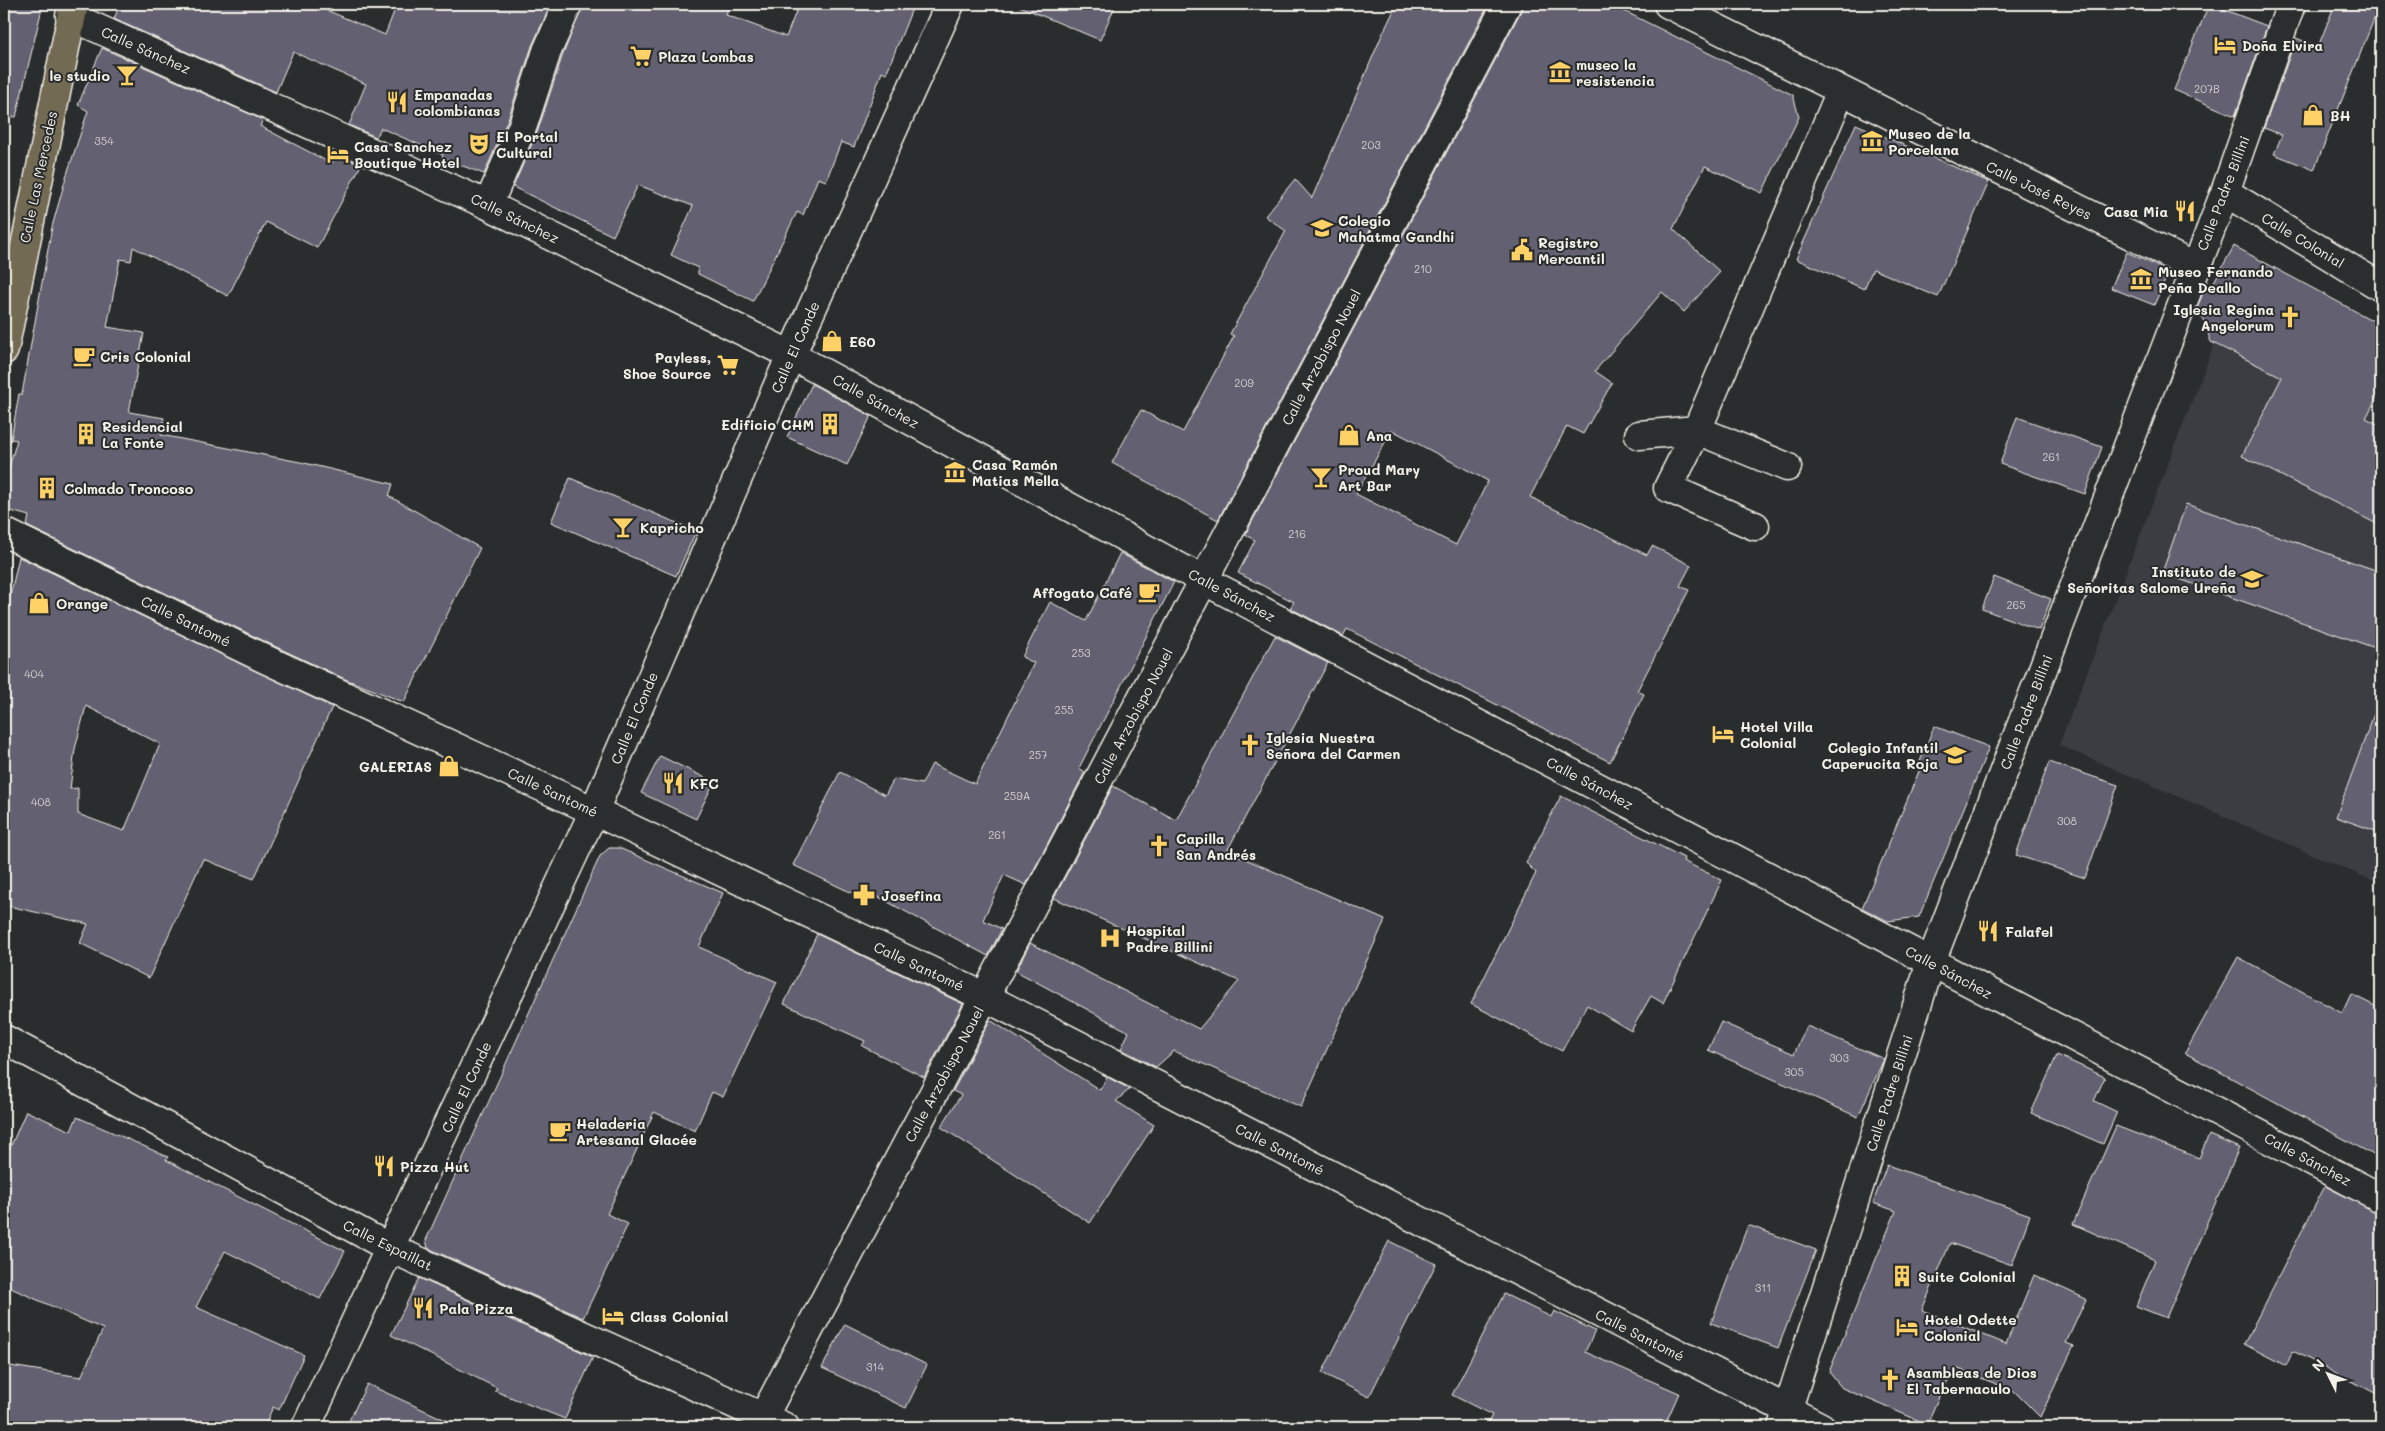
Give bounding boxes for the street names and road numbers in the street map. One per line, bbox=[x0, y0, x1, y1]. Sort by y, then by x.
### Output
street label: Calle Sánchez bbox=[98, 22, 194, 78]
street label: Calle Las Mercedes bbox=[15, 109, 61, 245]
street label: Calle Padre Billini bbox=[2192, 133, 2254, 253]
street label: Calle José Reyes bbox=[1983, 156, 2095, 224]
street label: Calle Sánchez bbox=[468, 188, 562, 248]
street label: Calle Colonial bbox=[2258, 208, 2348, 272]
street label: Calle Arzobispo Nouel bbox=[1277, 286, 1365, 428]
street label: Calle El Conde bbox=[766, 298, 824, 396]
street label: Calle Sánchez bbox=[829, 369, 923, 433]
street label: Calle Sánchez bbox=[1185, 564, 1279, 626]
street label: Calle Santomé bbox=[138, 591, 234, 651]
street label: Calle Arzobispo Nouel bbox=[1089, 645, 1177, 787]
street label: Calle Padre Billini bbox=[1995, 652, 2057, 772]
street label: Calle El Conde bbox=[606, 669, 662, 767]
street label: Calle Sánchez bbox=[1543, 752, 1637, 814]
street label: Calle Santomé bbox=[505, 763, 601, 821]
street label: Calle Santomé bbox=[871, 937, 967, 995]
street label: Calle Sánchez bbox=[1902, 941, 1996, 1003]
street label: Calle Arzobispo Nouel bbox=[900, 1003, 988, 1145]
street label: Calle Padre Billini bbox=[1861, 1032, 1917, 1154]
street label: Calle El Conde bbox=[437, 1038, 495, 1136]
street label: Calle Santomé bbox=[1232, 1118, 1328, 1180]
street label: Calle Sánchez bbox=[2261, 1128, 2355, 1190]
street label: Calle Espaillat bbox=[340, 1215, 436, 1275]
street label: Calle Santomé bbox=[1592, 1304, 1688, 1366]

